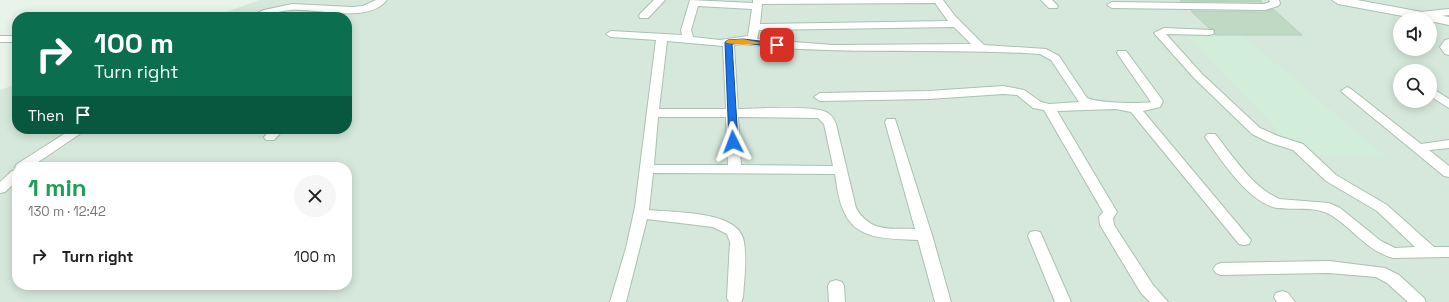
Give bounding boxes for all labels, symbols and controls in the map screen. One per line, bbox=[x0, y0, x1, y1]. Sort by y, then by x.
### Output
map controls bbox=[1393, 12, 1437, 108]
button: sound bbox=[1393, 12, 1437, 56]
text: 100 m bbox=[94, 25, 174, 61]
icon: right bbox=[28, 28, 80, 80]
pin bbox=[760, 28, 794, 62]
icon: arrive bbox=[766, 34, 788, 56]
text: Turn right bbox=[94, 60, 178, 83]
button: search bbox=[1393, 64, 1437, 108]
icon: arrive bbox=[72, 104, 94, 126]
text: Then bbox=[28, 106, 64, 125]
position arrow bbox=[712, 121, 754, 163]
text: 1 min bbox=[28, 172, 87, 203]
button: close bbox=[294, 175, 336, 217]
text: 130 m · 12:42 bbox=[28, 203, 106, 220]
icon: right bbox=[28, 245, 50, 267]
text: Turn right bbox=[62, 247, 133, 266]
text: 100 m bbox=[294, 247, 336, 266]

